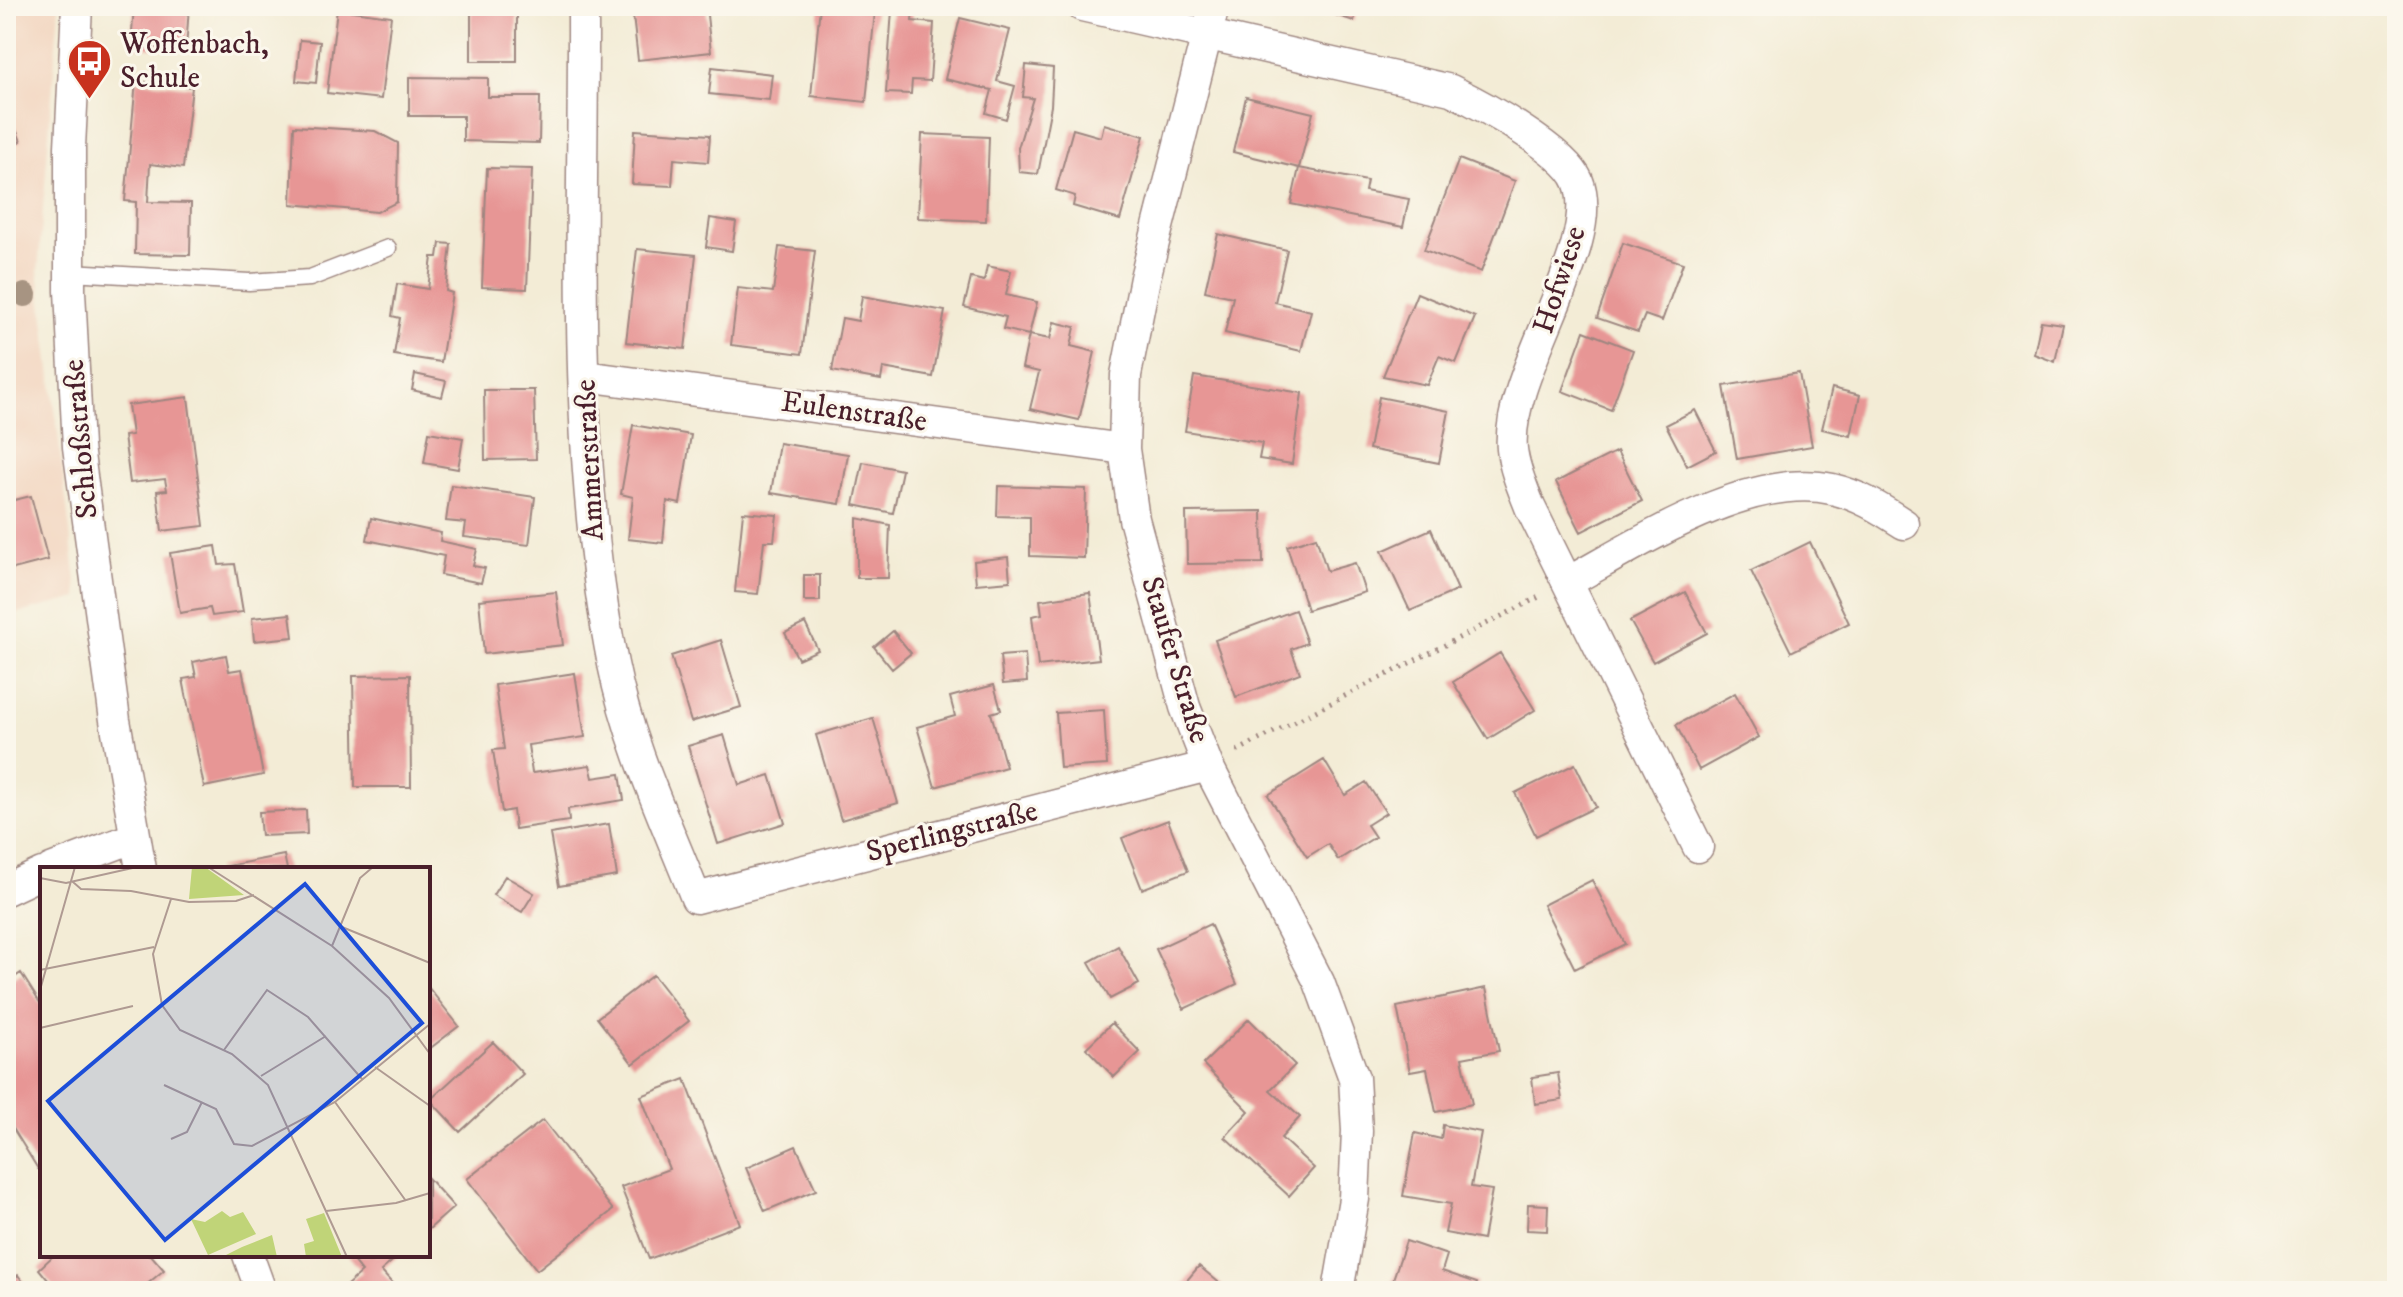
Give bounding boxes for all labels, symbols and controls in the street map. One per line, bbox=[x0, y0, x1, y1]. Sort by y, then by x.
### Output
place label: Woffenbach, Schule bbox=[119, 26, 269, 97]
bus stop icon: Woffenbach, Schule bbox=[65, 37, 113, 100]
street label: Hofwiese bbox=[1525, 222, 1595, 338]
street label: Schloßstraße bbox=[56, 358, 106, 520]
street label: Ammerstraße bbox=[567, 378, 613, 542]
street label: Eulenstraße bbox=[779, 383, 929, 441]
street label: Staufer Straße bbox=[1132, 572, 1218, 748]
street label: Sperlingstraße bbox=[862, 793, 1042, 871]
inset map bbox=[40, 867, 430, 1257]

